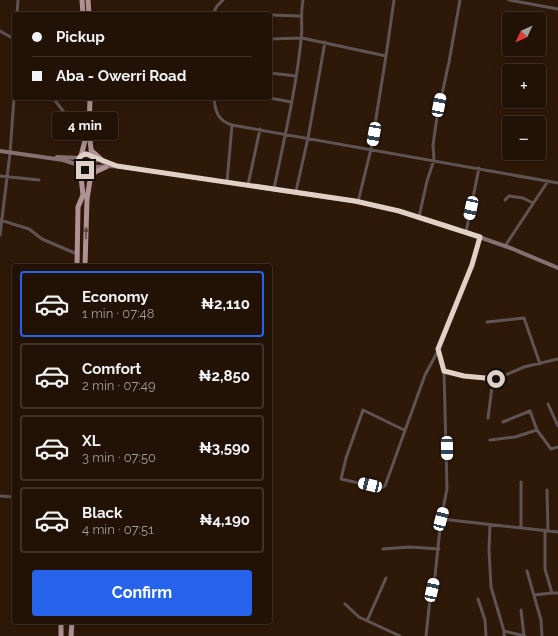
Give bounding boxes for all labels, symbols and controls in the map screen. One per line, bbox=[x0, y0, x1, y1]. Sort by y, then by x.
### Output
north arrow bbox=[502, 12, 546, 56]
map controls bbox=[502, 12, 546, 160]
text: Pickup bbox=[56, 28, 105, 46]
button: + bbox=[502, 64, 546, 108]
text: Aba - Owerri Road bbox=[56, 67, 186, 85]
car bbox=[431, 92, 447, 118]
callout: 4 min bbox=[52, 112, 118, 140]
button: − bbox=[502, 116, 546, 160]
text: 4 min bbox=[68, 118, 102, 133]
car bbox=[366, 121, 382, 147]
route end bbox=[76, 161, 94, 179]
car bbox=[463, 195, 479, 221]
one-way arrow bbox=[83, 226, 89, 239]
icon: car bbox=[34, 286, 70, 322]
text: Economy bbox=[82, 288, 149, 306]
text: ₦2,110 bbox=[201, 295, 250, 313]
text: 1 min · 07:48 bbox=[82, 306, 154, 321]
icon: car bbox=[34, 358, 70, 394]
text: Comfort bbox=[82, 360, 141, 378]
text: ₦2,850 bbox=[199, 367, 250, 385]
route start bbox=[487, 370, 505, 388]
text: 2 min · 07:49 bbox=[82, 378, 156, 393]
icon: car bbox=[34, 430, 70, 466]
text: XL bbox=[82, 432, 100, 450]
car bbox=[441, 436, 453, 460]
text: ₦3,590 bbox=[199, 439, 250, 457]
text: 3 min · 07:50 bbox=[82, 450, 156, 465]
car bbox=[357, 476, 383, 494]
icon: car bbox=[34, 502, 70, 538]
text: Black bbox=[82, 504, 122, 522]
car bbox=[432, 506, 450, 532]
text: ₦4,190 bbox=[200, 511, 250, 529]
text: 4 min · 07:51 bbox=[82, 522, 154, 537]
button: Confirm bbox=[32, 570, 252, 616]
car bbox=[424, 577, 440, 603]

